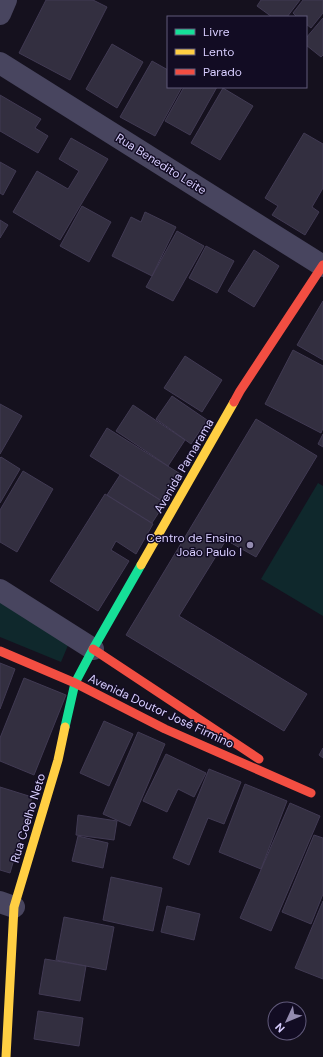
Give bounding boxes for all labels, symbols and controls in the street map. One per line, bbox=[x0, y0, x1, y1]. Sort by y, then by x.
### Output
legend bbox=[167, 16, 307, 88]
text: Livre bbox=[203, 24, 230, 40]
text: Lento bbox=[203, 44, 234, 60]
text: Parado bbox=[203, 64, 242, 80]
street label: Rua Benedito Leite bbox=[113, 130, 209, 198]
street label: Avenida Parnarama bbox=[150, 416, 218, 516]
place label: Centro de Ensino João Paulo I bbox=[146, 530, 242, 560]
marker: Centro de Ensino João Paulo I bbox=[245, 540, 255, 550]
street label: Avenida Doutor José Firmino bbox=[85, 670, 237, 752]
street label: Rua Coelho Neto bbox=[7, 771, 49, 865]
north arrow bbox=[267, 1001, 307, 1041]
text: N bbox=[272, 1020, 288, 1036]

